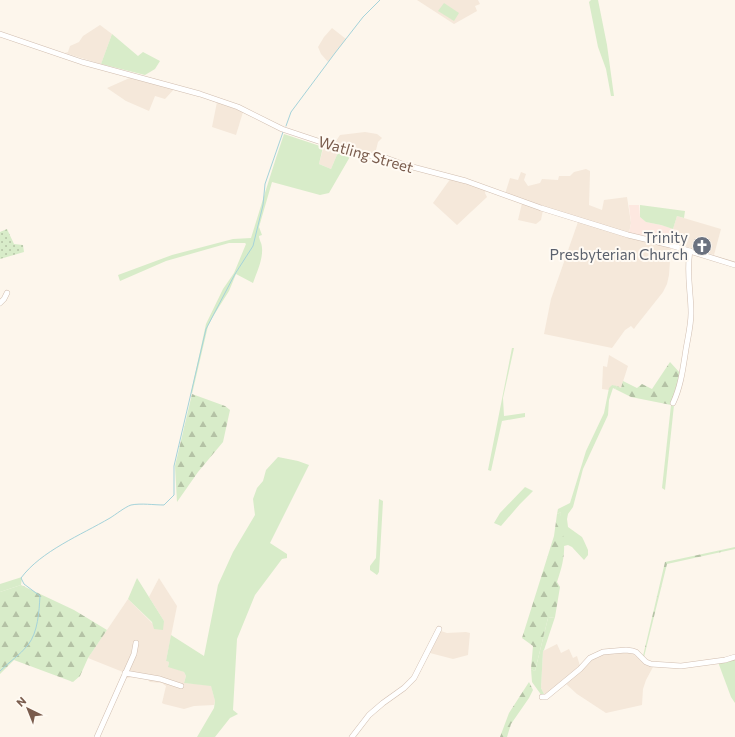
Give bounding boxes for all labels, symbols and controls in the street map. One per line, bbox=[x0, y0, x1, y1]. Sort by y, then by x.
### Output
street label: Watling Street bbox=[316, 132, 416, 176]
place label: Trinity Presbyterian Church bbox=[550, 228, 688, 263]
church icon: Trinity Presbyterian Church bbox=[691, 235, 713, 257]
north arrow bbox=[8, 689, 48, 729]
text: N bbox=[13, 694, 28, 709]

